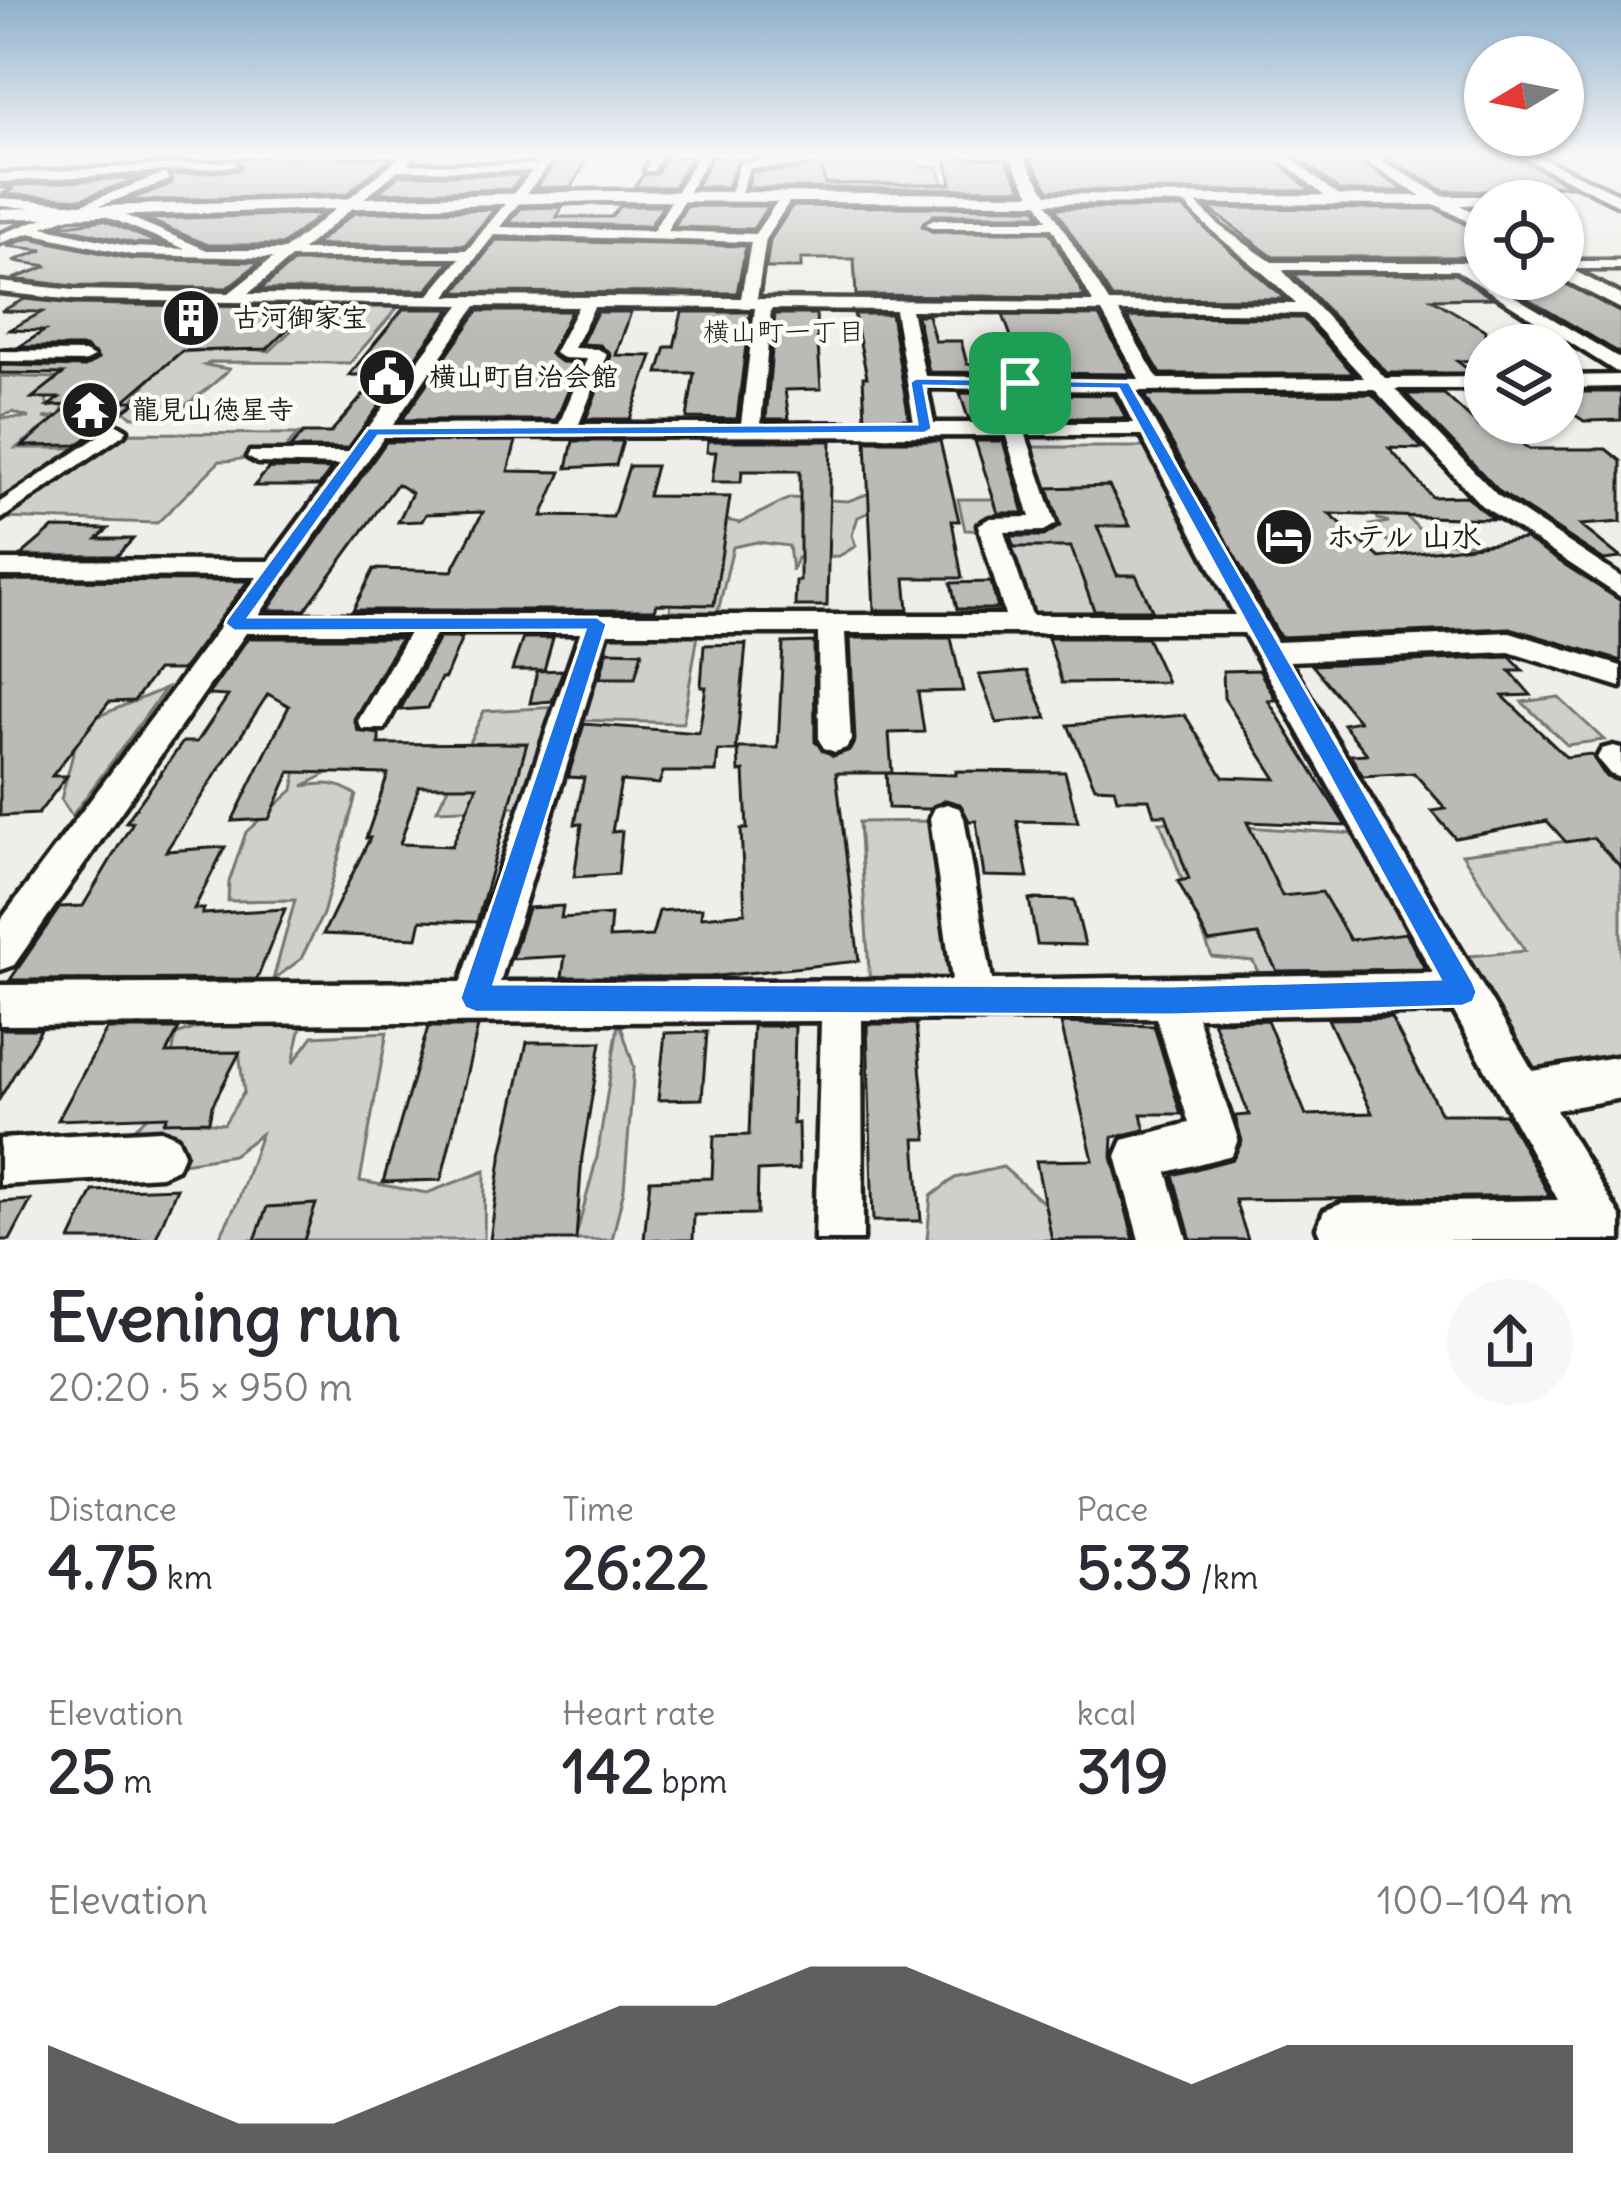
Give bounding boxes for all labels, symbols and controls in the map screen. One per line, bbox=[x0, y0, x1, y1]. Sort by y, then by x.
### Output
north arrow bbox=[1464, 36, 1584, 156]
map controls bbox=[1464, 36, 1584, 444]
button: locate bbox=[1464, 180, 1584, 300]
building icon: 古河御家宝 bbox=[160, 287, 222, 349]
place label: 古河御家宝 bbox=[233, 300, 368, 334]
district label: 横山町一丁目 bbox=[703, 314, 865, 348]
button: layers bbox=[1464, 324, 1584, 444]
pin bbox=[969, 332, 1071, 434]
public building icon: 横山町自治会館 bbox=[356, 346, 418, 408]
icon: arrive bbox=[987, 350, 1053, 416]
place label: 横山町自治会館 bbox=[429, 359, 618, 393]
temple icon: 龍見山徳星寺 bbox=[59, 379, 121, 441]
place label: 龍見山徳星寺 bbox=[132, 392, 294, 426]
hotel icon: ホテル 山水 bbox=[1253, 506, 1315, 568]
place label: ホテル 山水 bbox=[1326, 517, 1481, 555]
text: Evening run bbox=[48, 1276, 401, 1359]
button: share bbox=[1447, 1279, 1573, 1405]
text: 20:20 · 5 × 950 m bbox=[48, 1363, 353, 1412]
text: Distance bbox=[48, 1488, 177, 1530]
text: Time bbox=[562, 1488, 634, 1530]
text: Pace bbox=[1077, 1488, 1148, 1530]
text: 4.75 bbox=[48, 1530, 159, 1605]
text: 26:22 bbox=[562, 1530, 709, 1605]
text: 5:33 bbox=[1077, 1530, 1193, 1605]
text: km bbox=[159, 1556, 213, 1598]
text: /km bbox=[1193, 1556, 1259, 1598]
text: Elevation bbox=[48, 1692, 183, 1734]
text: Heart rate bbox=[562, 1692, 715, 1734]
text: kcal bbox=[1077, 1692, 1136, 1734]
text: 25 bbox=[48, 1734, 115, 1809]
text: 142 bbox=[562, 1734, 654, 1809]
text: 319 bbox=[1077, 1734, 1168, 1809]
text: m bbox=[115, 1760, 152, 1802]
text: bpm bbox=[654, 1760, 728, 1802]
text: Elevation bbox=[48, 1876, 208, 1925]
text: 100–104 m bbox=[1377, 1876, 1573, 1925]

